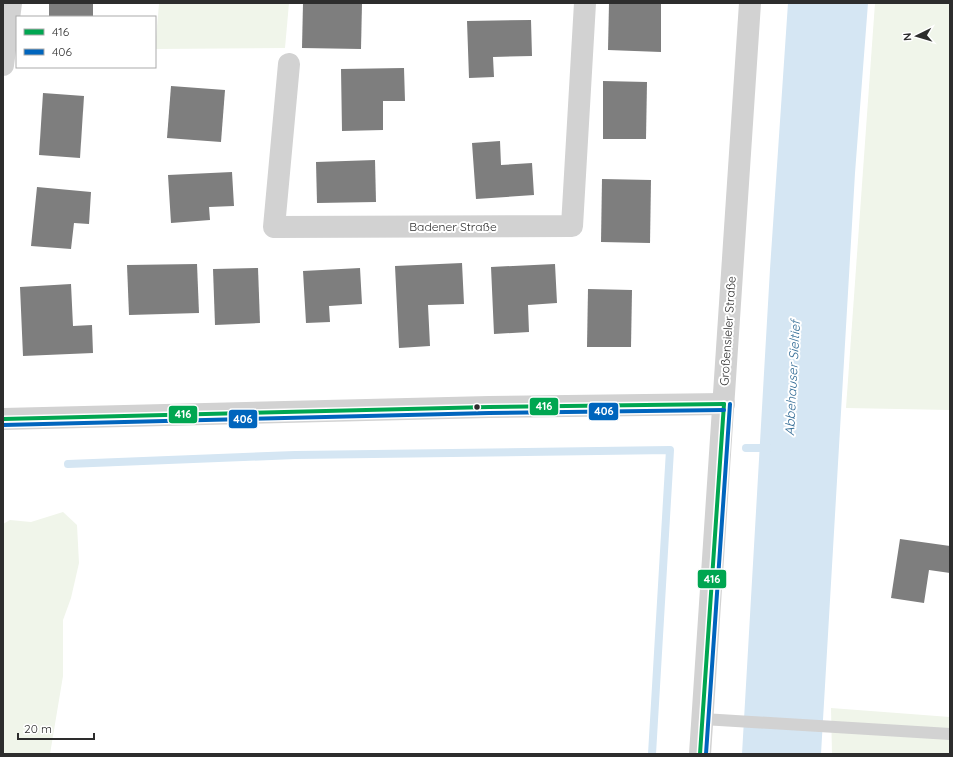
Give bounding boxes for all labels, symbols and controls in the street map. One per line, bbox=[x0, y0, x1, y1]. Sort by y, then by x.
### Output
legend bbox=[16, 16, 156, 68]
north arrow bbox=[897, 16, 937, 56]
text: 416 bbox=[52, 24, 70, 39]
text: N bbox=[900, 32, 914, 42]
text: 406 bbox=[52, 44, 72, 59]
street label: Badener Straße bbox=[409, 219, 497, 234]
street label: Großensieler Straße bbox=[716, 275, 739, 386]
water label: Abbehauser Sieltief bbox=[781, 318, 803, 436]
line badge: 416 bbox=[529, 397, 559, 416]
text: 416 bbox=[536, 399, 552, 413]
unlabelled marker bbox=[472, 402, 482, 412]
line badge: 406 bbox=[588, 402, 619, 421]
text: 406 bbox=[594, 404, 614, 418]
line badge: 416 bbox=[168, 405, 198, 424]
text: 416 bbox=[175, 407, 191, 421]
line badge: 406 bbox=[228, 409, 258, 429]
text: 406 bbox=[233, 412, 253, 426]
line badge: 416 bbox=[697, 569, 727, 589]
text: 416 bbox=[704, 572, 720, 586]
scale bar bbox=[18, 715, 94, 741]
text: 20 m bbox=[24, 721, 52, 736]

